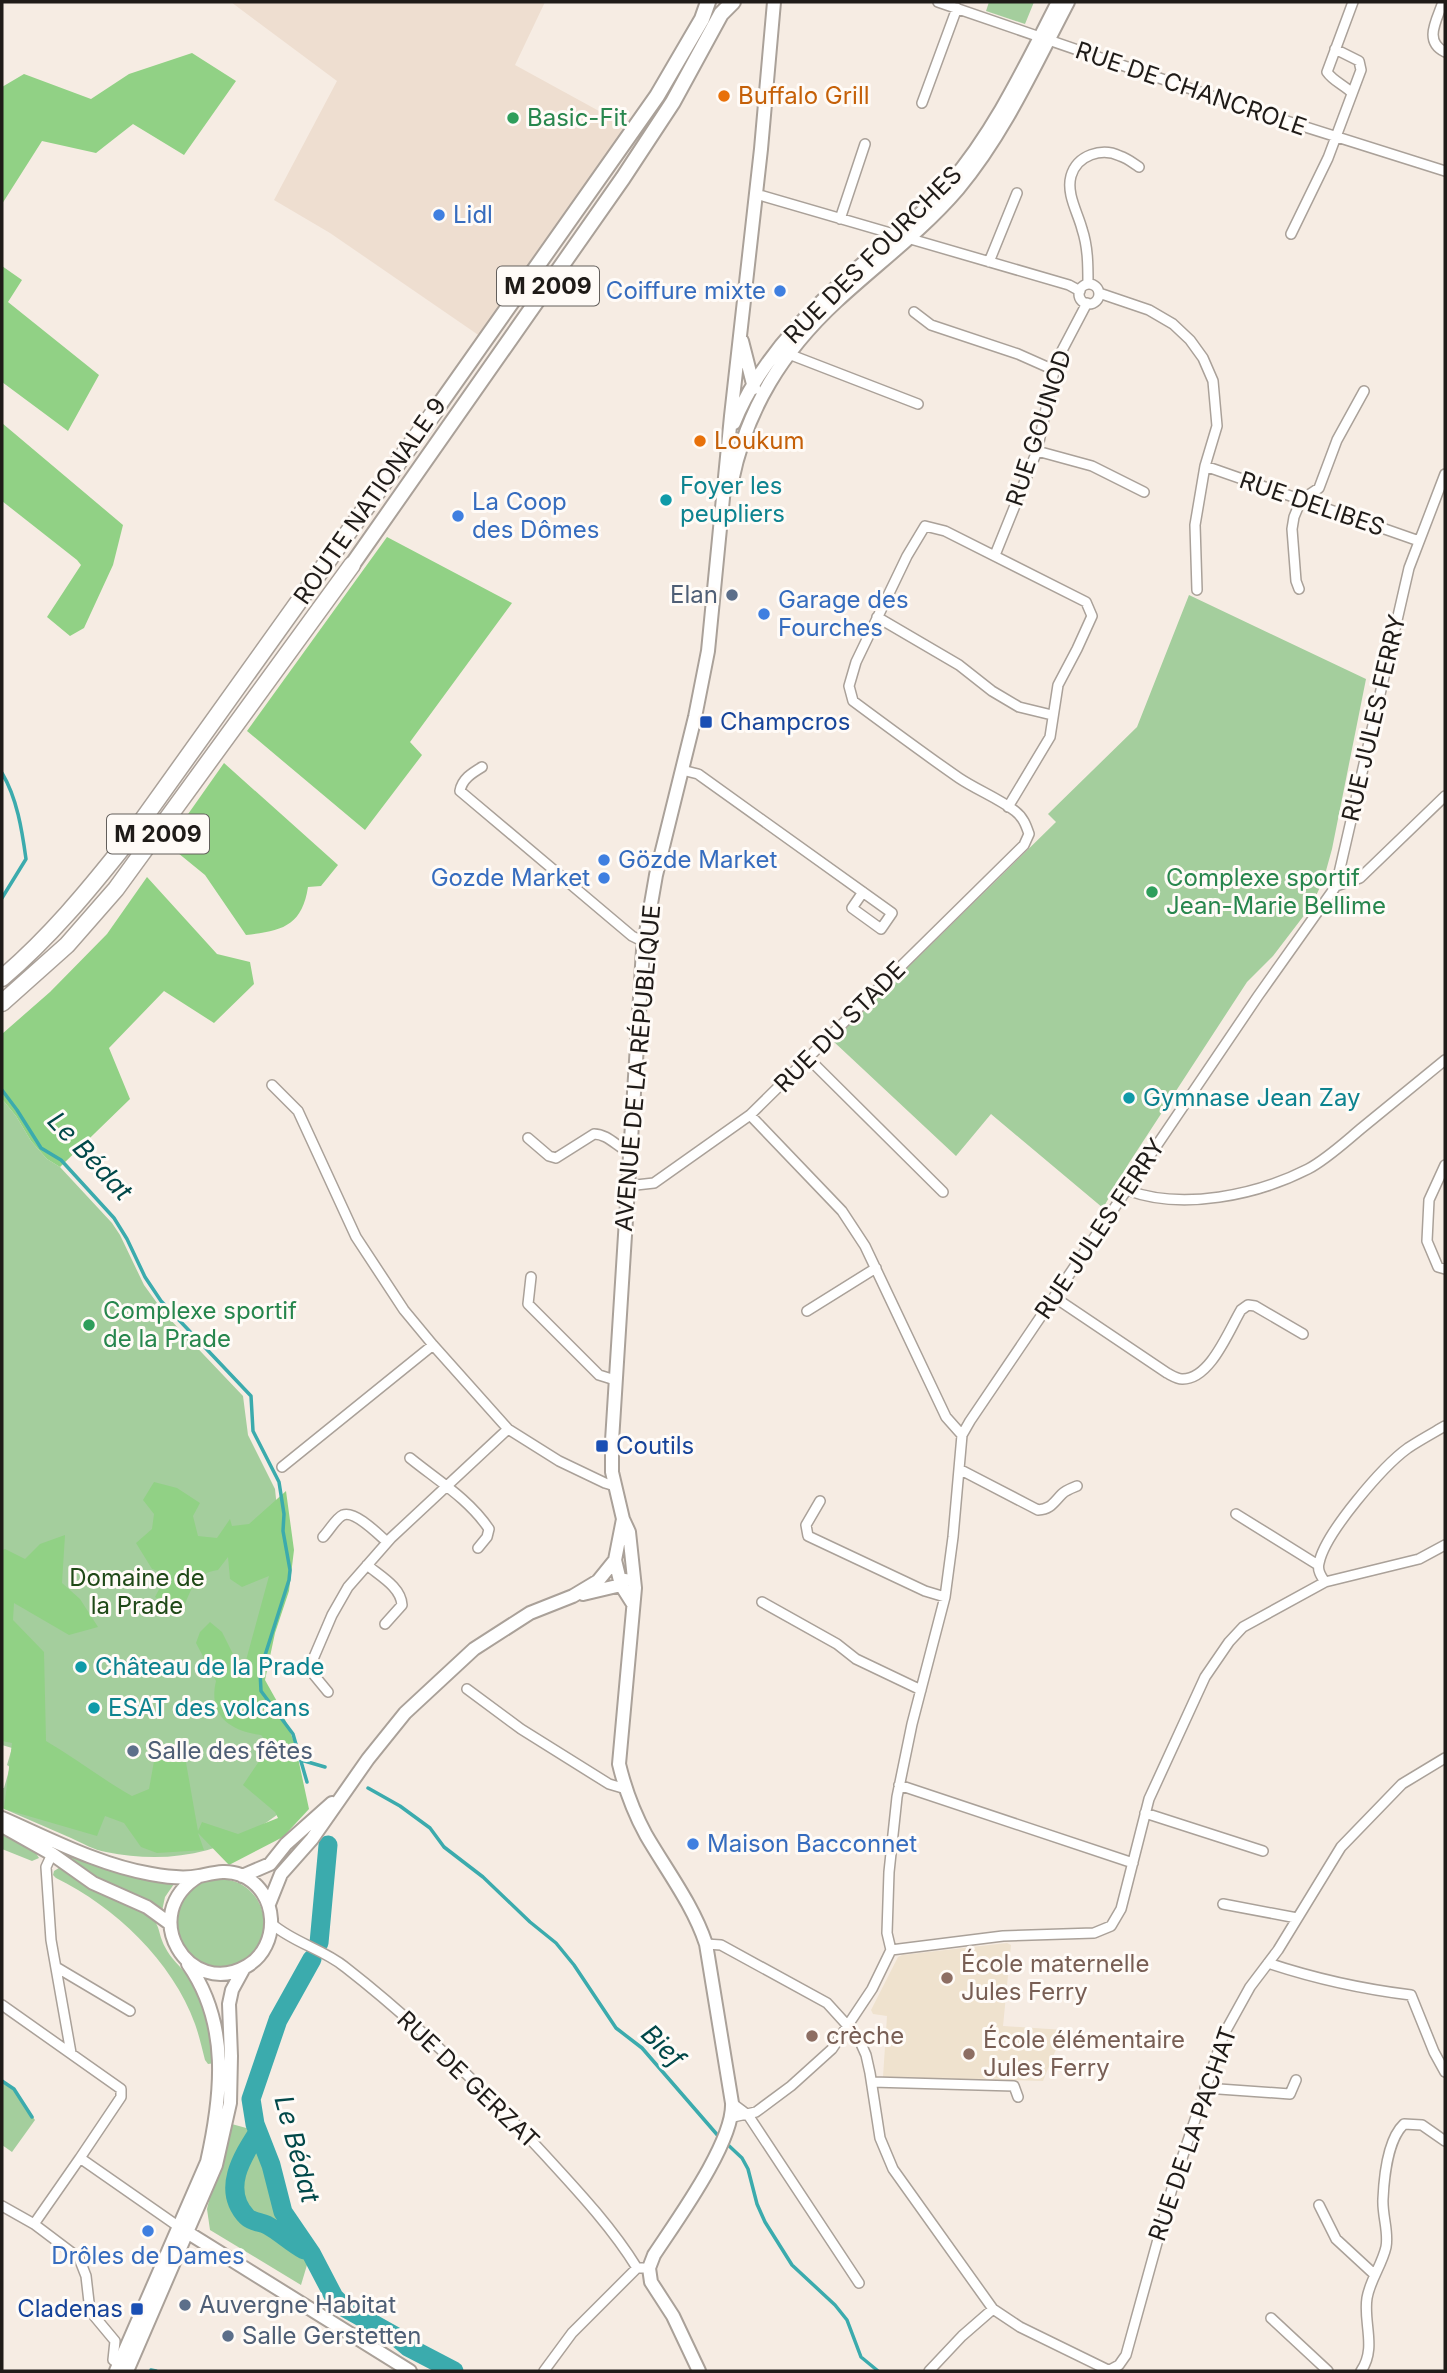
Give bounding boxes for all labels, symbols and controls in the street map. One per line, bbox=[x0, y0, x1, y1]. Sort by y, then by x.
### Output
street label: RUE DE CHANCROLE bbox=[1072, 35, 1310, 142]
place label: Buffalo Grill bbox=[738, 81, 870, 110]
marker: Buffalo Grill bbox=[716, 88, 732, 104]
place label: Basic-Fit bbox=[527, 103, 627, 132]
marker: Basic-Fit bbox=[505, 110, 521, 126]
street label: RUE DES FOURCHES bbox=[778, 160, 968, 350]
place label: Lidl bbox=[453, 200, 493, 229]
marker: Lidl bbox=[431, 207, 447, 223]
road number: M 2009 bbox=[497, 266, 599, 306]
place label: Coiffure mixte bbox=[606, 276, 766, 305]
marker: Coiffure mixte bbox=[772, 283, 788, 299]
street label: RUE GOUNOD bbox=[1000, 346, 1077, 510]
street label: ROUTE NATIONALE 9 bbox=[287, 392, 452, 610]
place label: Loukum bbox=[714, 426, 805, 455]
marker: Loukum bbox=[692, 433, 708, 449]
street label: RUE DELIBES bbox=[1236, 465, 1389, 542]
place label: Foyer les peupliers bbox=[680, 471, 785, 528]
place label: La Coop des Dômes bbox=[472, 487, 600, 544]
marker: Foyer les peupliers bbox=[658, 492, 674, 508]
marker: La Coop des Dômes bbox=[450, 508, 466, 524]
place label: Elan bbox=[670, 580, 718, 609]
place label: Garage des Fourches bbox=[778, 585, 909, 642]
marker: Elan bbox=[724, 587, 740, 603]
marker: Garage des Fourches bbox=[756, 606, 772, 622]
street label: RUE JULES FERRY bbox=[1336, 612, 1411, 824]
place label: Champcros bbox=[720, 707, 850, 736]
marker: Champcros bbox=[698, 714, 714, 730]
road number: M 2009 bbox=[107, 814, 209, 854]
place label: Gözde Market bbox=[618, 845, 777, 874]
marker: Gözde Market bbox=[596, 852, 612, 868]
place label: Gozde Market bbox=[431, 863, 590, 892]
place label: Complexe sportif Jean-Marie Bellime bbox=[1166, 863, 1386, 920]
marker: Gozde Market bbox=[596, 870, 612, 886]
marker: Complexe sportif Jean-Marie Bellime bbox=[1144, 884, 1160, 900]
street label: AVENUE DE LA RÉPUBLIQUE bbox=[608, 903, 666, 1233]
street label: RUE DU STADE bbox=[768, 955, 911, 1098]
place label: Gymnase Jean Zay bbox=[1143, 1083, 1361, 1112]
marker: Gymnase Jean Zay bbox=[1121, 1090, 1137, 1106]
water label: Le Bédat bbox=[42, 1105, 139, 1207]
street label: RUE JULES FERRY bbox=[1028, 1133, 1171, 1324]
place label: Complexe sportif de la Prade bbox=[103, 1296, 297, 1353]
marker: Complexe sportif de la Prade bbox=[81, 1317, 97, 1333]
place label: Coutils bbox=[616, 1431, 694, 1460]
marker: Coutils bbox=[594, 1438, 610, 1454]
park label: Domaine de la Prade bbox=[69, 1563, 205, 1620]
place label: Château de la Prade bbox=[95, 1652, 324, 1681]
marker: Château de la Prade bbox=[73, 1659, 89, 1675]
place label: ESAT des volcans bbox=[108, 1693, 310, 1722]
marker: ESAT des volcans bbox=[86, 1700, 102, 1716]
place label: Salle des fêtes bbox=[147, 1736, 313, 1765]
marker: Salle des fêtes bbox=[125, 1743, 141, 1759]
place label: Maison Bacconnet bbox=[707, 1829, 917, 1858]
marker: Maison Bacconnet bbox=[685, 1836, 701, 1852]
place label: École maternelle Jules Ferry bbox=[961, 1948, 1149, 2006]
marker: École maternelle Jules Ferry bbox=[939, 1970, 955, 1986]
street label: RUE DE GERZAT bbox=[391, 2005, 545, 2155]
water label: Bief bbox=[635, 2018, 693, 2075]
place label: crèche bbox=[826, 2021, 904, 2050]
street label: RUE DE LA PACHAT bbox=[1142, 2023, 1243, 2245]
place label: École élémentaire Jules Ferry bbox=[983, 2024, 1185, 2082]
marker: crèche bbox=[804, 2028, 820, 2044]
marker: École élémentaire Jules Ferry bbox=[961, 2046, 977, 2062]
water label: Le Bédat bbox=[268, 2092, 327, 2206]
marker: Drôles de Dames bbox=[140, 2223, 156, 2239]
place label: Drôles de Dames bbox=[51, 2241, 245, 2270]
place label: Auvergne Habitat bbox=[199, 2290, 396, 2319]
place label: Cladenas bbox=[17, 2294, 123, 2323]
marker: Auvergne Habitat bbox=[177, 2297, 193, 2313]
marker: Cladenas bbox=[129, 2301, 145, 2317]
place label: Salle Gerstetten bbox=[242, 2321, 422, 2350]
marker: Salle Gerstetten bbox=[220, 2328, 236, 2344]

